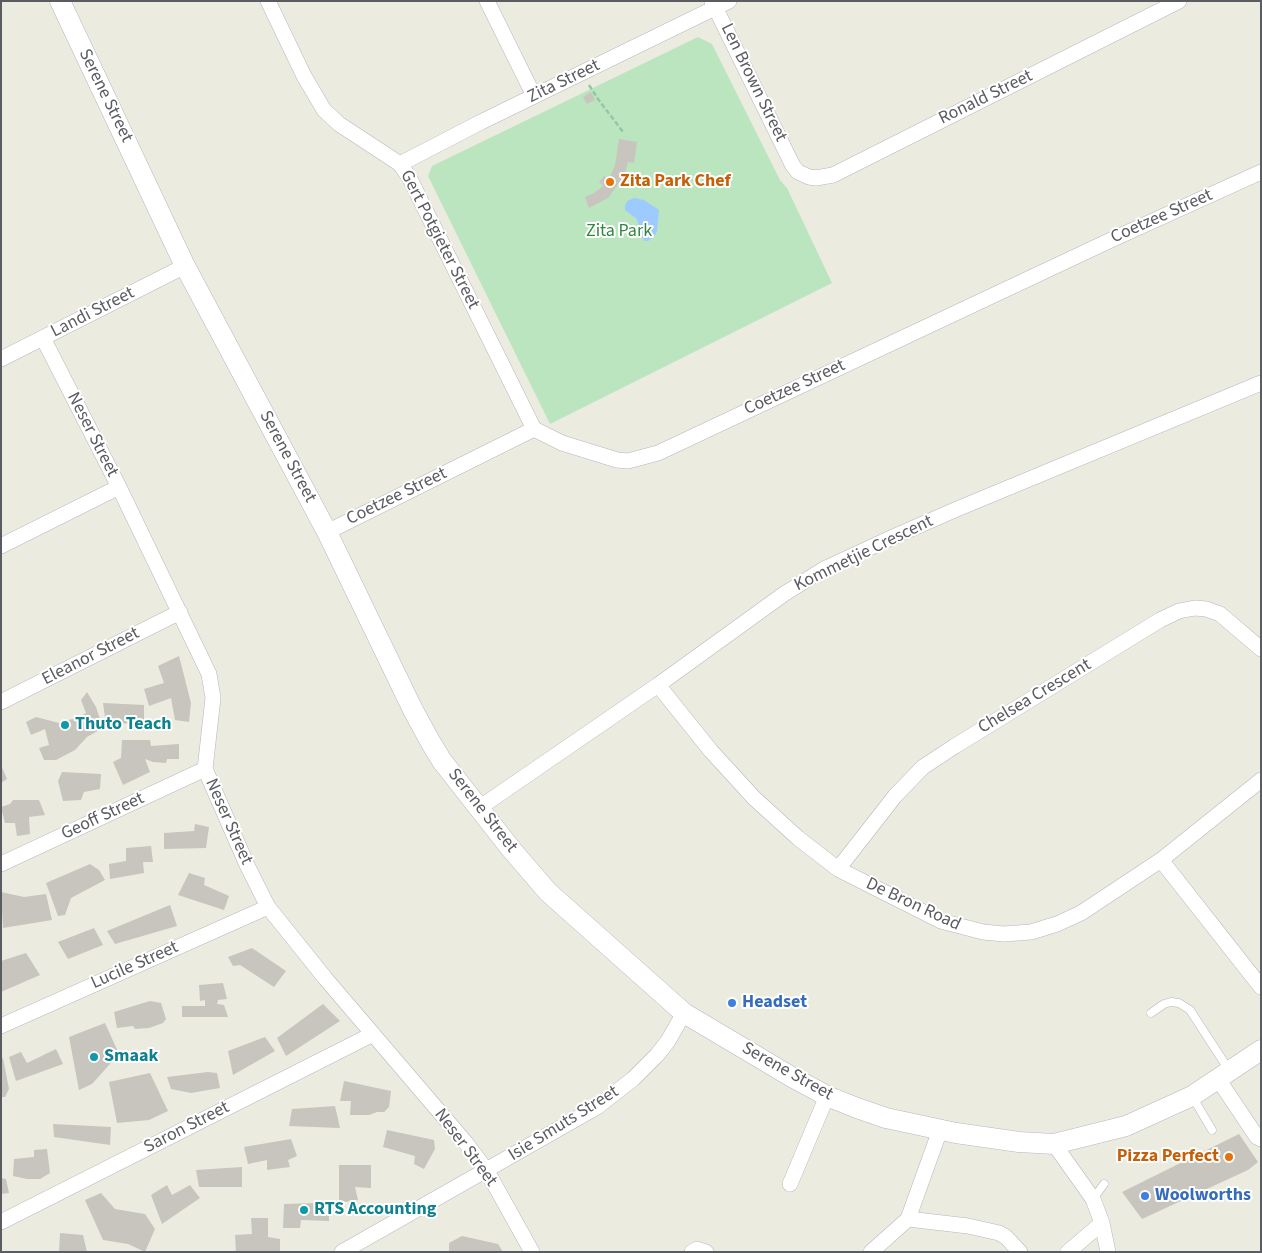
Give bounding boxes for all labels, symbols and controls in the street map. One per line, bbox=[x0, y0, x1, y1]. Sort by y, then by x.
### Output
street label: Len Brown Street bbox=[715, 20, 791, 146]
street label: Serene Street bbox=[73, 46, 137, 146]
street label: Zita Street bbox=[524, 55, 604, 109]
street label: Ronald Street bbox=[935, 66, 1037, 130]
street label: Gert Potgieter Street bbox=[395, 167, 483, 313]
place label: Zita Park Chef bbox=[620, 171, 731, 193]
marker: Zita Park Chef bbox=[604, 176, 616, 188]
street label: Coetzee Street bbox=[1108, 185, 1216, 249]
park label: Zita Park bbox=[586, 221, 652, 243]
street label: Landi Street bbox=[48, 283, 138, 343]
street label: Coetzee Street bbox=[741, 355, 849, 421]
street label: Neser Street bbox=[61, 389, 123, 481]
street label: Serene Street bbox=[254, 407, 320, 507]
street label: Coetzee Street bbox=[343, 463, 451, 531]
street label: Kommetjie Crescent bbox=[791, 511, 937, 597]
street label: Eleanor Street bbox=[39, 623, 143, 691]
street label: Chelsea Crescent bbox=[975, 655, 1095, 739]
place label: Thuto Teach bbox=[75, 714, 172, 736]
marker: Thuto Teach bbox=[59, 719, 71, 731]
street label: Serene Street bbox=[442, 765, 522, 857]
street label: Neser Street bbox=[199, 776, 257, 868]
street label: Geoff Street bbox=[58, 788, 148, 846]
street label: De Bron Road bbox=[862, 874, 964, 936]
street label: Lucile Street bbox=[88, 937, 182, 995]
place label: Headset bbox=[742, 992, 807, 1014]
marker: Headset bbox=[726, 997, 738, 1009]
street label: Serene Street bbox=[738, 1038, 836, 1106]
place label: Smaak bbox=[104, 1046, 158, 1068]
marker: Smaak bbox=[88, 1051, 100, 1063]
street label: Isie Smuts Street bbox=[505, 1082, 623, 1166]
street label: Saron Street bbox=[141, 1097, 233, 1159]
street label: Neser Street bbox=[429, 1105, 501, 1191]
place label: Pizza Perfect bbox=[1117, 1146, 1219, 1168]
marker: Pizza Perfect bbox=[1223, 1151, 1235, 1163]
place label: Woolworths bbox=[1155, 1185, 1251, 1207]
marker: Woolworths bbox=[1139, 1190, 1151, 1202]
place label: RTS Accounting bbox=[314, 1199, 436, 1221]
marker: RTS Accounting bbox=[298, 1204, 310, 1216]

